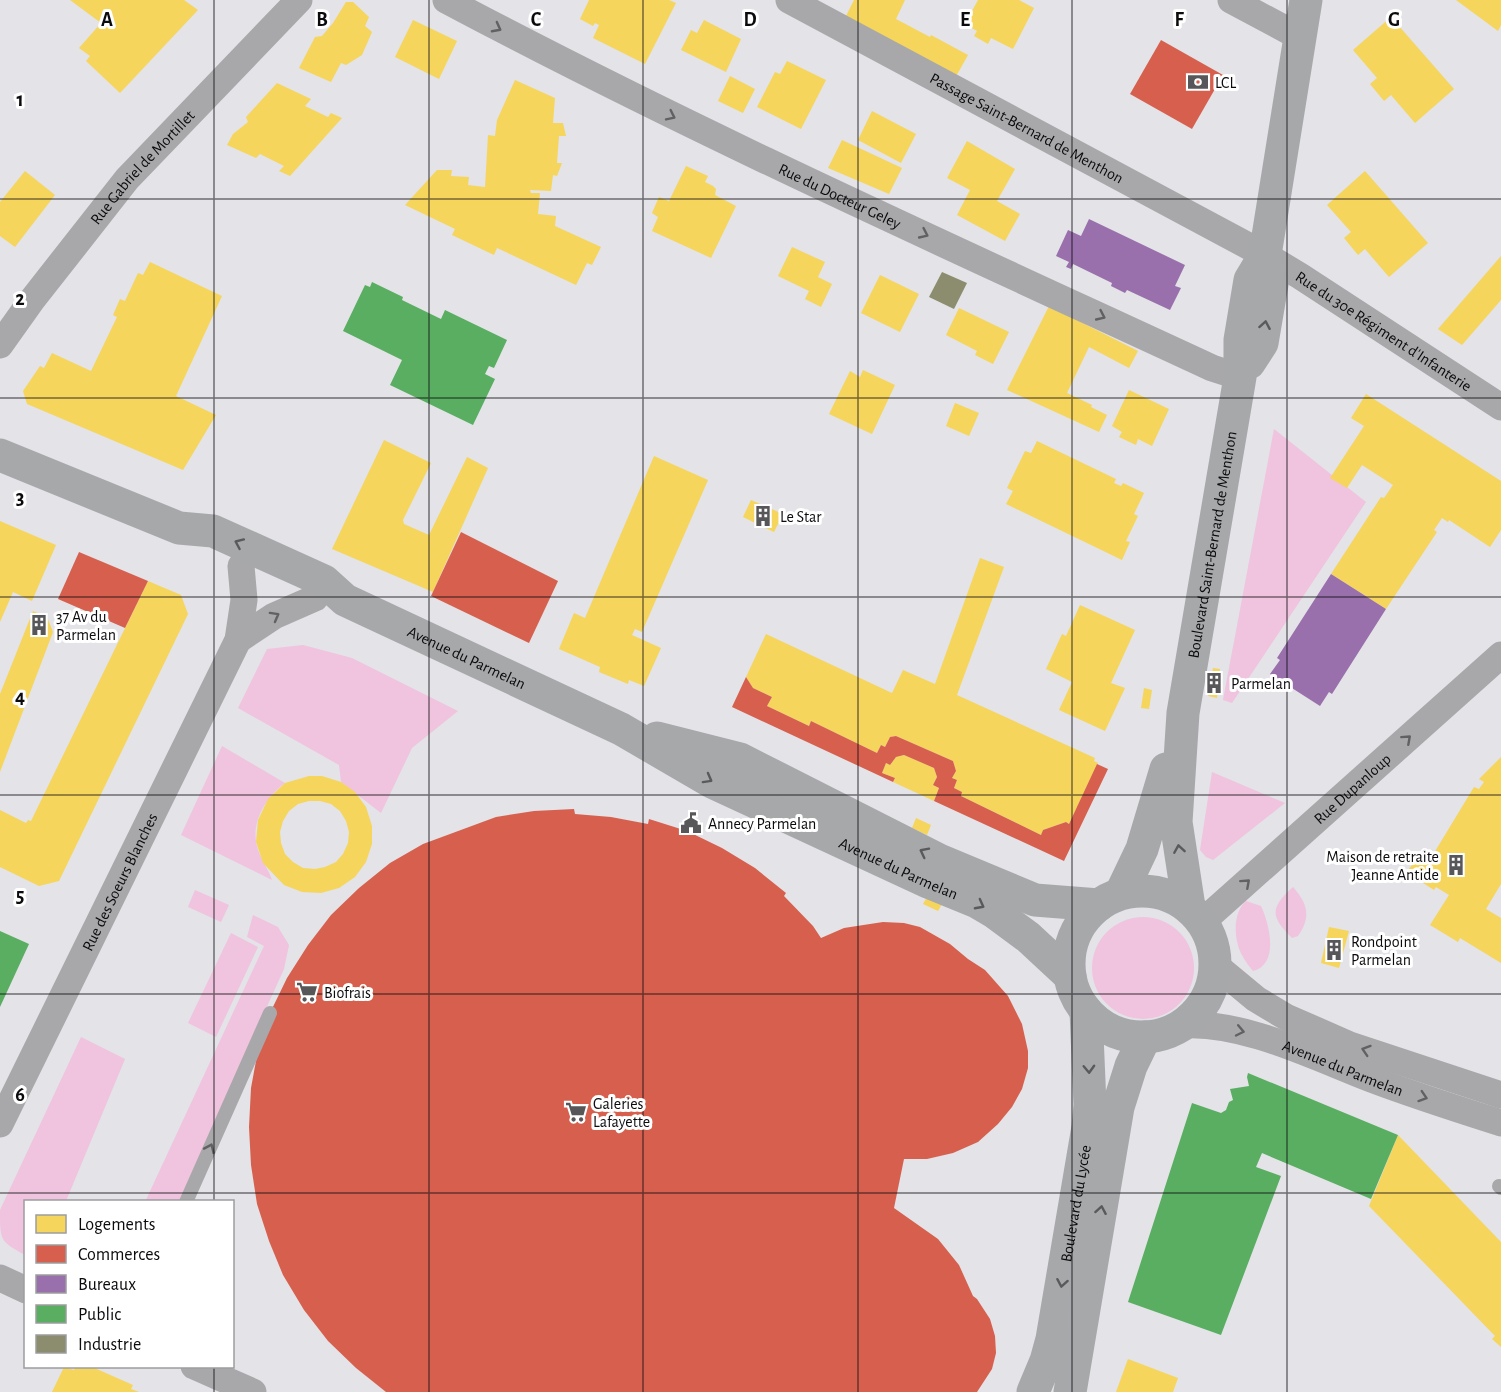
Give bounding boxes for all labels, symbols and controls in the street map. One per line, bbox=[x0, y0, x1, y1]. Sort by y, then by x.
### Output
text: A bbox=[101, 10, 113, 30]
text: B bbox=[316, 10, 328, 30]
text: C bbox=[531, 10, 542, 30]
text: D bbox=[743, 10, 757, 30]
text: E bbox=[960, 10, 970, 30]
text: F bbox=[1174, 10, 1184, 30]
text: G bbox=[1388, 10, 1400, 30]
one-way arrow bbox=[491, 21, 502, 32]
street label: Passage Saint-Bernard de Menthon bbox=[927, 70, 1126, 187]
bank icon: LCL bbox=[1186, 70, 1210, 94]
place label: LCL bbox=[1215, 75, 1236, 91]
text: 1 bbox=[16, 90, 24, 110]
street label: Rue Gabriel de Mortillet bbox=[88, 107, 198, 228]
one-way arrow bbox=[665, 108, 676, 120]
street label: Rue du Docteur Geley bbox=[776, 161, 903, 233]
one-way arrow bbox=[917, 227, 928, 239]
street label: Rue du 30e Régiment d'Infanterie bbox=[1293, 268, 1474, 395]
text: 2 bbox=[15, 289, 25, 309]
one-way arrow bbox=[1094, 309, 1105, 321]
one-way arrow bbox=[1259, 320, 1271, 330]
street label: Boulevard Saint-Bernard de Menthon bbox=[1185, 430, 1240, 660]
text: 3 bbox=[16, 488, 24, 508]
building icon: Le Star bbox=[751, 504, 775, 528]
place label: Le Star bbox=[780, 509, 822, 525]
one-way arrow bbox=[235, 538, 246, 550]
place label: 37 Av du Parmelan bbox=[56, 609, 116, 643]
one-way arrow bbox=[269, 612, 279, 623]
building icon: 37 Av du Parmelan bbox=[27, 613, 51, 637]
street label: Avenue du Parmelan bbox=[405, 623, 528, 692]
building icon: Parmelan bbox=[1202, 671, 1226, 695]
place label: Parmelan bbox=[1231, 676, 1291, 692]
text: 4 bbox=[15, 687, 25, 707]
one-way arrow bbox=[1400, 735, 1411, 746]
street label: Rue Dupanloup bbox=[1311, 751, 1394, 827]
one-way arrow bbox=[701, 772, 712, 783]
street label: Rue des Soeurs Blanches bbox=[80, 811, 161, 953]
public building icon: Annecy Parmelan bbox=[679, 811, 703, 835]
place label: Annecy Parmelan bbox=[708, 816, 816, 833]
street label: Avenue du Parmelan bbox=[836, 835, 960, 902]
one-way arrow bbox=[1173, 845, 1186, 855]
one-way arrow bbox=[920, 848, 931, 859]
place label: Maison de retraite Jeanne Antide bbox=[1326, 849, 1439, 883]
building icon: Maison de retraite Jeanne Antide bbox=[1444, 853, 1468, 877]
one-way arrow bbox=[1239, 879, 1250, 890]
text: 5 bbox=[16, 886, 24, 906]
one-way arrow bbox=[974, 897, 985, 909]
place label: Rondpoint Parmelan bbox=[1351, 934, 1417, 968]
building icon: Rondpoint Parmelan bbox=[1322, 938, 1346, 962]
supermarket icon: Biofrais bbox=[295, 980, 319, 1004]
place label: Biofrais bbox=[324, 985, 371, 1001]
one-way arrow bbox=[1235, 1024, 1245, 1037]
street label: Avenue du Parmelan bbox=[1280, 1038, 1405, 1099]
one-way arrow bbox=[1361, 1044, 1372, 1057]
one-way arrow bbox=[1083, 1065, 1096, 1074]
text: 6 bbox=[15, 1085, 25, 1105]
one-way arrow bbox=[1417, 1090, 1428, 1102]
place label: Galeries Lafayette bbox=[593, 1096, 650, 1131]
supermarket icon: Galeries Lafayette bbox=[564, 1100, 588, 1124]
one-way arrow bbox=[202, 1144, 214, 1155]
street label: Boulevard du Lycée bbox=[1058, 1144, 1094, 1263]
legend bbox=[24, 1200, 234, 1368]
one-way arrow bbox=[1094, 1205, 1107, 1215]
text: Logements bbox=[78, 1216, 156, 1234]
text: Commerces bbox=[78, 1246, 160, 1264]
text: Bureaux bbox=[78, 1276, 136, 1294]
one-way arrow bbox=[1056, 1277, 1069, 1287]
text: Public bbox=[78, 1306, 121, 1324]
text: Industrie bbox=[78, 1336, 141, 1354]

